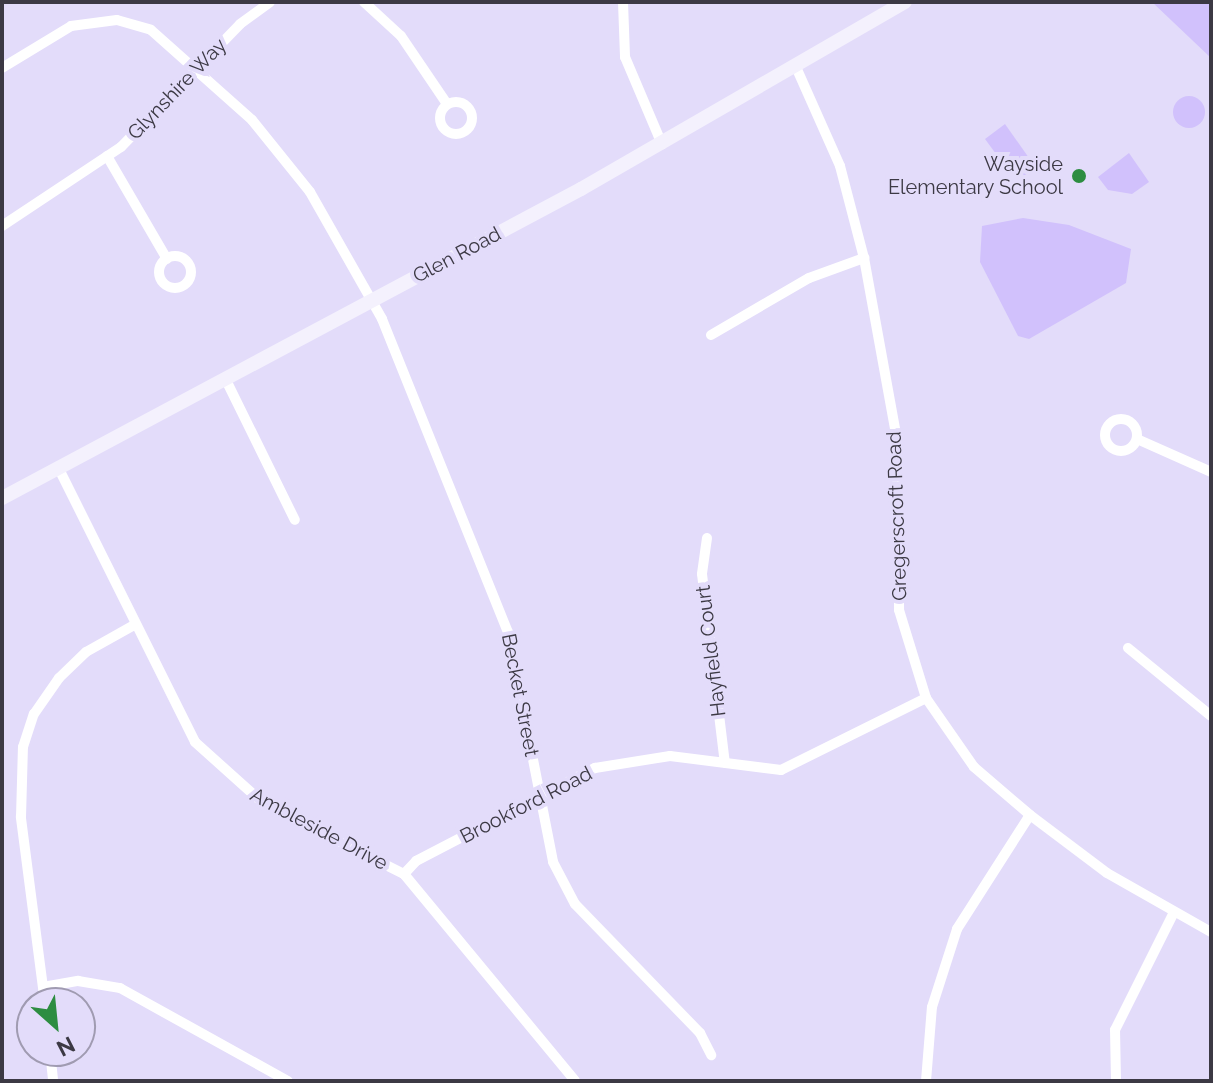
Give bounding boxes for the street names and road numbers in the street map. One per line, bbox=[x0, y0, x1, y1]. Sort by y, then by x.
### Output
street label: Glynshire Way bbox=[122, 33, 232, 145]
street label: Glen Road bbox=[409, 222, 505, 288]
street label: Gregerscroft Road bbox=[882, 431, 912, 601]
street label: Hayfield Court bbox=[691, 584, 731, 718]
street label: Becket Street bbox=[496, 631, 544, 759]
street label: Brookford Road bbox=[456, 761, 596, 849]
street label: Ambleside Drive bbox=[246, 783, 392, 875]

